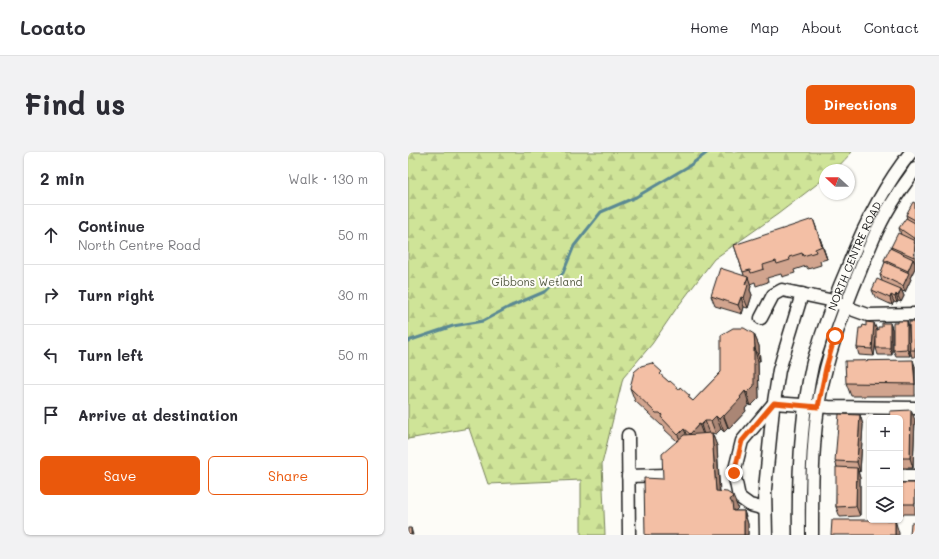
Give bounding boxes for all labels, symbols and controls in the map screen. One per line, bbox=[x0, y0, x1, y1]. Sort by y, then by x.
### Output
text: Locato bbox=[20, 15, 86, 40]
text: Home bbox=[690, 18, 728, 37]
text: Map bbox=[750, 18, 779, 37]
text: About bbox=[801, 18, 842, 37]
text: Contact bbox=[864, 18, 919, 37]
button: Directions bbox=[806, 85, 915, 124]
text: Find us bbox=[24, 86, 125, 122]
north arrow bbox=[819, 164, 855, 200]
text: 2 min bbox=[40, 167, 85, 189]
text: Walk · 130 m bbox=[288, 170, 368, 187]
street label: NORTH CENTRE ROAD bbox=[824, 198, 884, 312]
text: Continue bbox=[78, 216, 145, 236]
icon: ahead bbox=[40, 224, 62, 246]
text: 50 m bbox=[338, 226, 368, 243]
text: North Centre Road bbox=[78, 236, 200, 253]
park label: Gibbons Wetland bbox=[491, 274, 583, 289]
icon: right bbox=[40, 284, 62, 306]
text: Turn right bbox=[78, 285, 155, 305]
text: 30 m bbox=[338, 286, 368, 303]
route start bbox=[826, 327, 844, 345]
icon: left bbox=[40, 344, 62, 366]
text: Turn left bbox=[78, 345, 143, 365]
text: 50 m bbox=[338, 346, 368, 363]
icon: arrive bbox=[40, 404, 62, 426]
text: Arrive at destination bbox=[78, 405, 238, 425]
map controls bbox=[867, 415, 903, 523]
button: + bbox=[867, 415, 903, 451]
button: − bbox=[867, 451, 903, 487]
button: Save bbox=[40, 456, 200, 495]
button: Share bbox=[208, 456, 368, 495]
route end bbox=[725, 464, 743, 482]
button: layers bbox=[867, 487, 903, 523]

